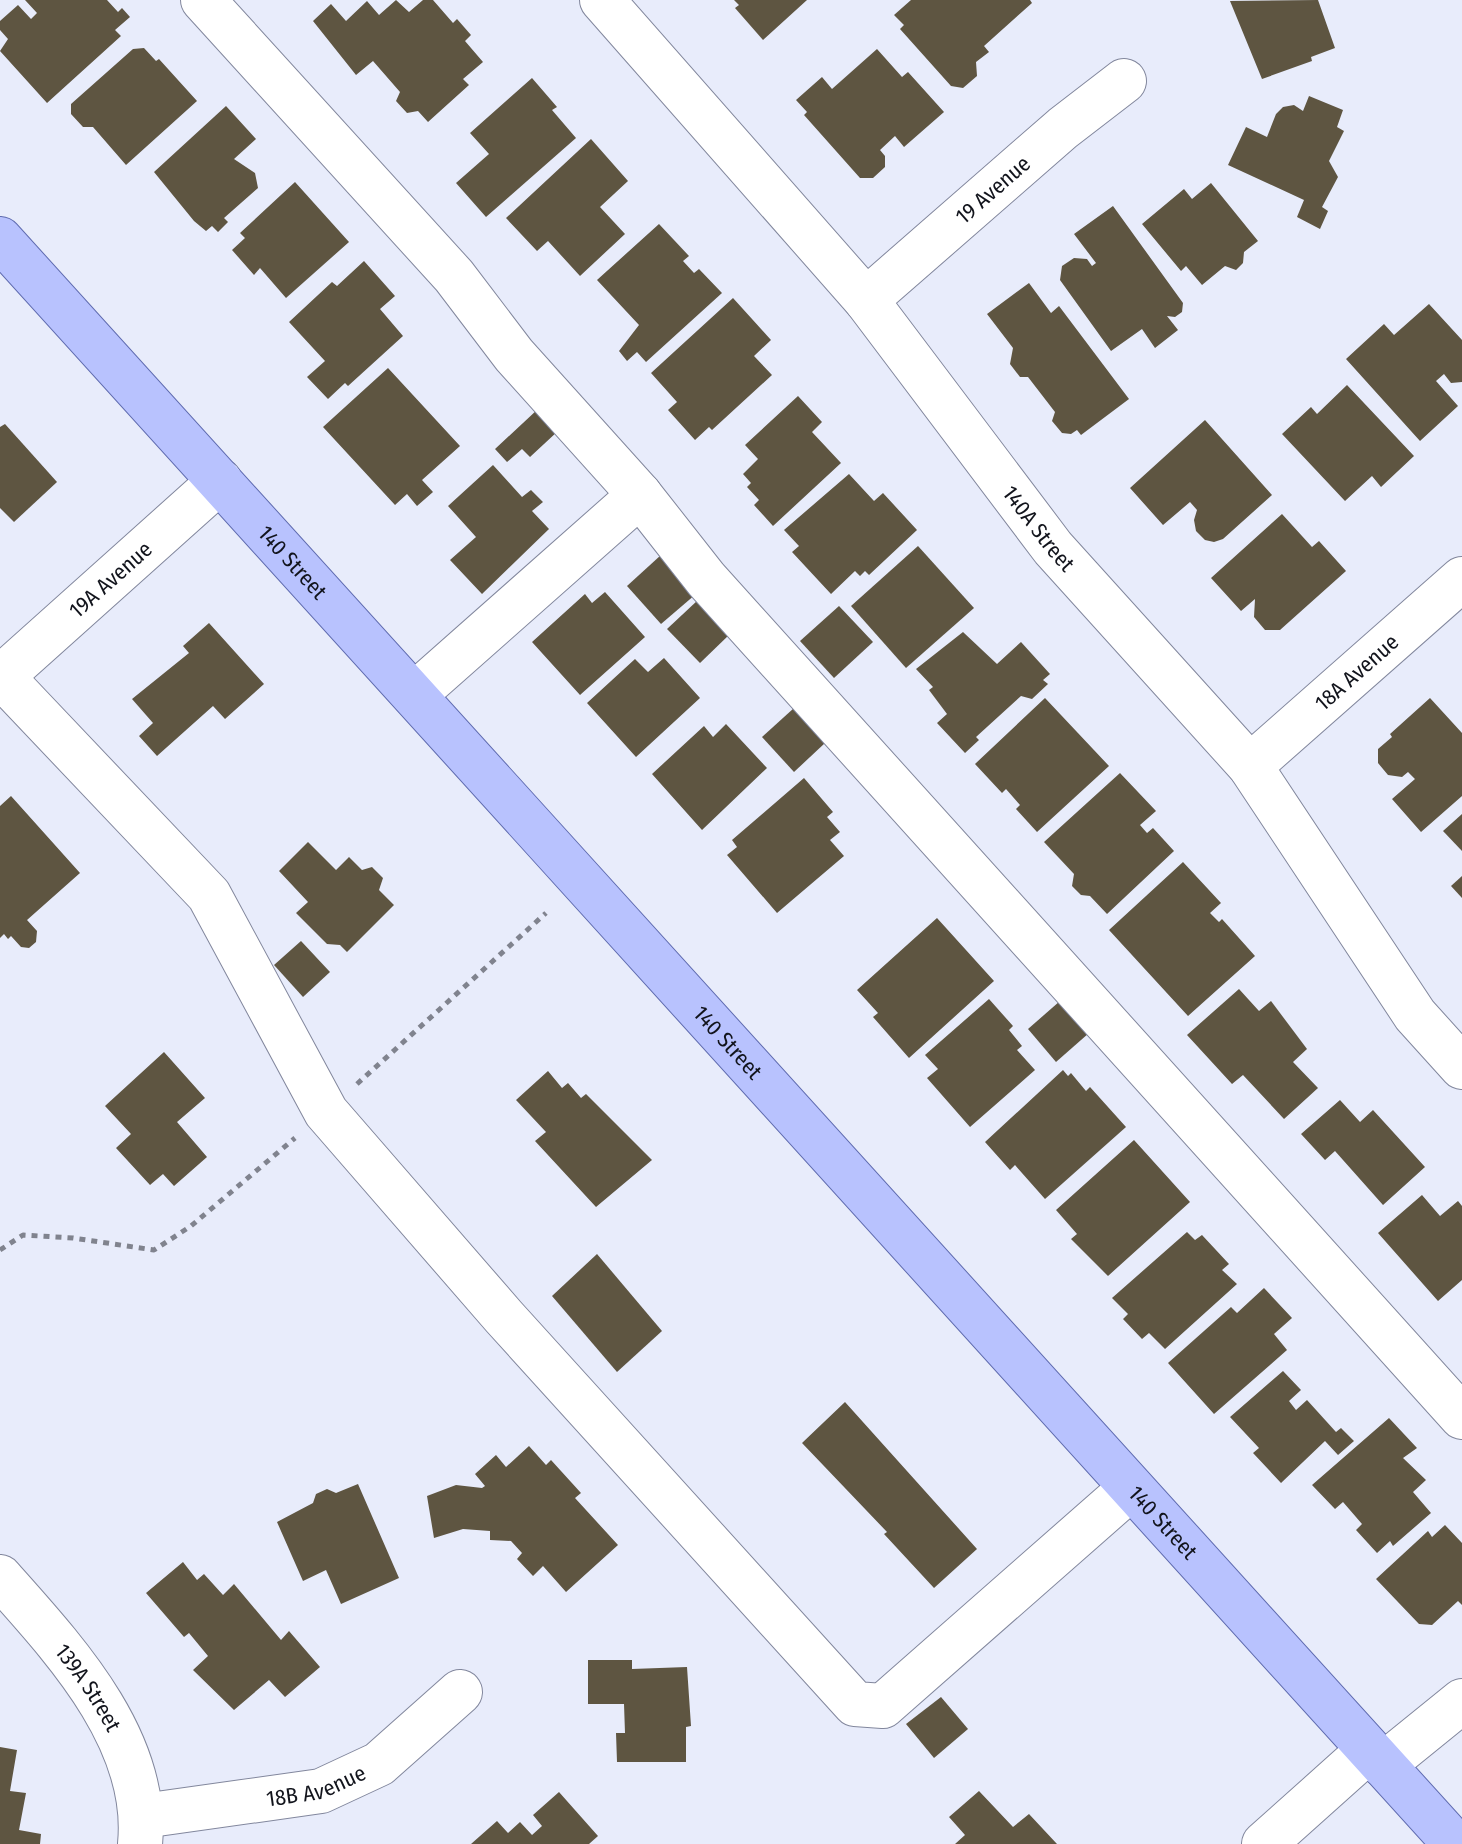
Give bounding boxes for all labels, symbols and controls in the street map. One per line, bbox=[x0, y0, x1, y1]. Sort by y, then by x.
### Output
street label: 19 Avenue bbox=[950, 150, 1036, 229]
street label: 140A Street bbox=[997, 480, 1081, 577]
street label: 140 Street bbox=[253, 520, 334, 605]
street label: 19A Avenue bbox=[63, 535, 157, 623]
street label: 18A Avenue bbox=[1309, 628, 1404, 716]
street label: 140 Street bbox=[688, 1000, 769, 1085]
street label: 140 Street bbox=[1123, 1480, 1204, 1565]
street label: 139A Street bbox=[50, 1638, 128, 1736]
street label: 18B Avenue bbox=[264, 1759, 370, 1812]

